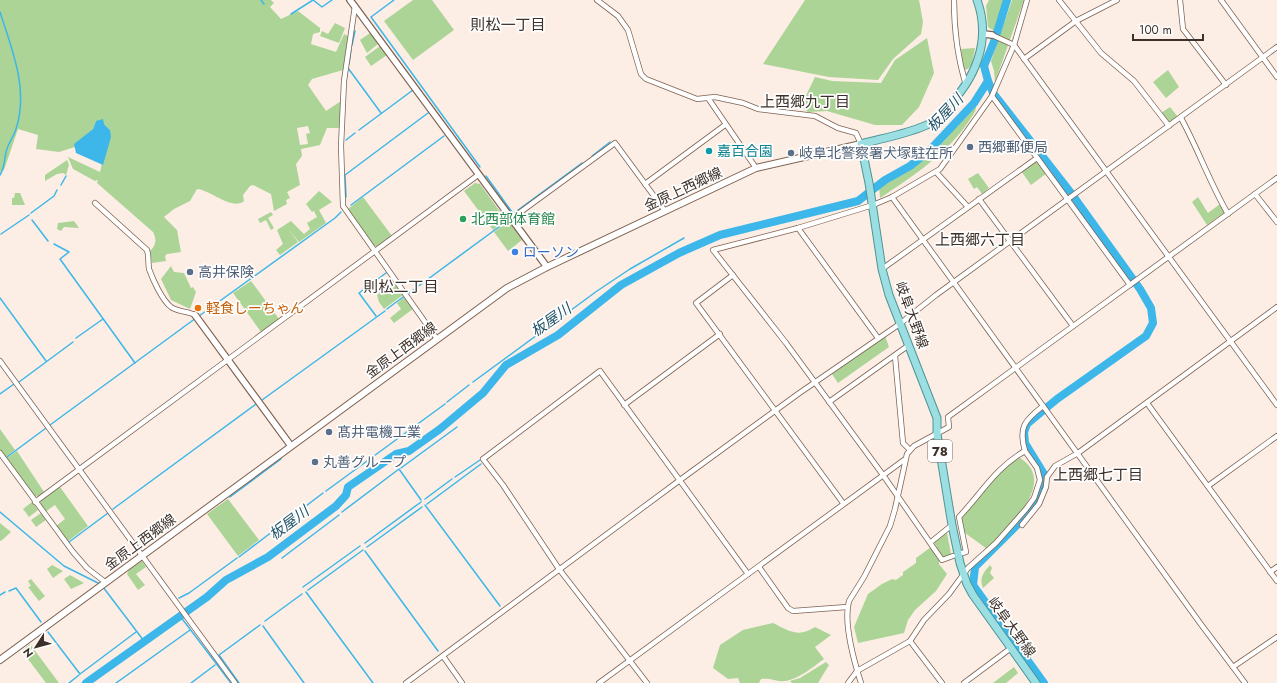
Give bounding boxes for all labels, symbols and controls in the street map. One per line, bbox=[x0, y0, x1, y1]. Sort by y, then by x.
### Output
district label: 則松一丁目 bbox=[470, 14, 546, 36]
scale bar bbox=[1133, 16, 1203, 42]
text: 100 m bbox=[1139, 21, 1172, 39]
water label: 板屋川 bbox=[922, 88, 970, 137]
district label: 上西郷九丁目 bbox=[760, 91, 850, 113]
place label: 西郷郵便局 bbox=[978, 137, 1048, 157]
place label: 嘉百合園 bbox=[717, 141, 773, 161]
marker: 西郷郵便局 bbox=[965, 142, 975, 152]
place label: 岐阜北警察署犬塚駐在所 bbox=[799, 143, 953, 163]
marker: 嘉百合園 bbox=[704, 146, 714, 156]
marker: 岐阜北警察署犬塚駐在所 bbox=[786, 148, 796, 158]
street label: 金原上西郷線 bbox=[641, 162, 725, 216]
place label: 北西部体育館 bbox=[471, 209, 555, 229]
marker: 北西部体育館 bbox=[458, 214, 468, 224]
district label: 上西郷六丁目 bbox=[935, 229, 1025, 251]
place label: ローソン bbox=[523, 242, 579, 262]
marker: ローソン bbox=[510, 247, 520, 257]
place label: 高井保険 bbox=[198, 262, 254, 282]
marker: 高井保険 bbox=[185, 267, 195, 277]
district label: 則松二丁目 bbox=[363, 276, 439, 298]
street label: 岐阜大野線 bbox=[891, 279, 933, 351]
water label: 板屋川 bbox=[526, 297, 577, 342]
place label: 軽食しーちゃん bbox=[206, 298, 304, 318]
marker: 軽食しーちゃん bbox=[193, 303, 203, 313]
street label: 金原上西郷線 bbox=[361, 317, 441, 383]
place label: 髙井電機工業 bbox=[337, 422, 421, 442]
marker: 髙井電機工業 bbox=[324, 427, 334, 437]
road number: 78 bbox=[928, 440, 952, 462]
place label: 丸善グループ bbox=[323, 452, 406, 472]
marker: 丸善グループ bbox=[310, 457, 320, 467]
district label: 上西郷七丁目 bbox=[1053, 464, 1143, 486]
water label: 板屋川 bbox=[264, 499, 315, 545]
street label: 金原上西郷線 bbox=[100, 509, 180, 575]
street label: 岐阜大野線 bbox=[983, 593, 1041, 661]
north arrow bbox=[16, 627, 56, 667]
text: N bbox=[19, 645, 37, 661]

